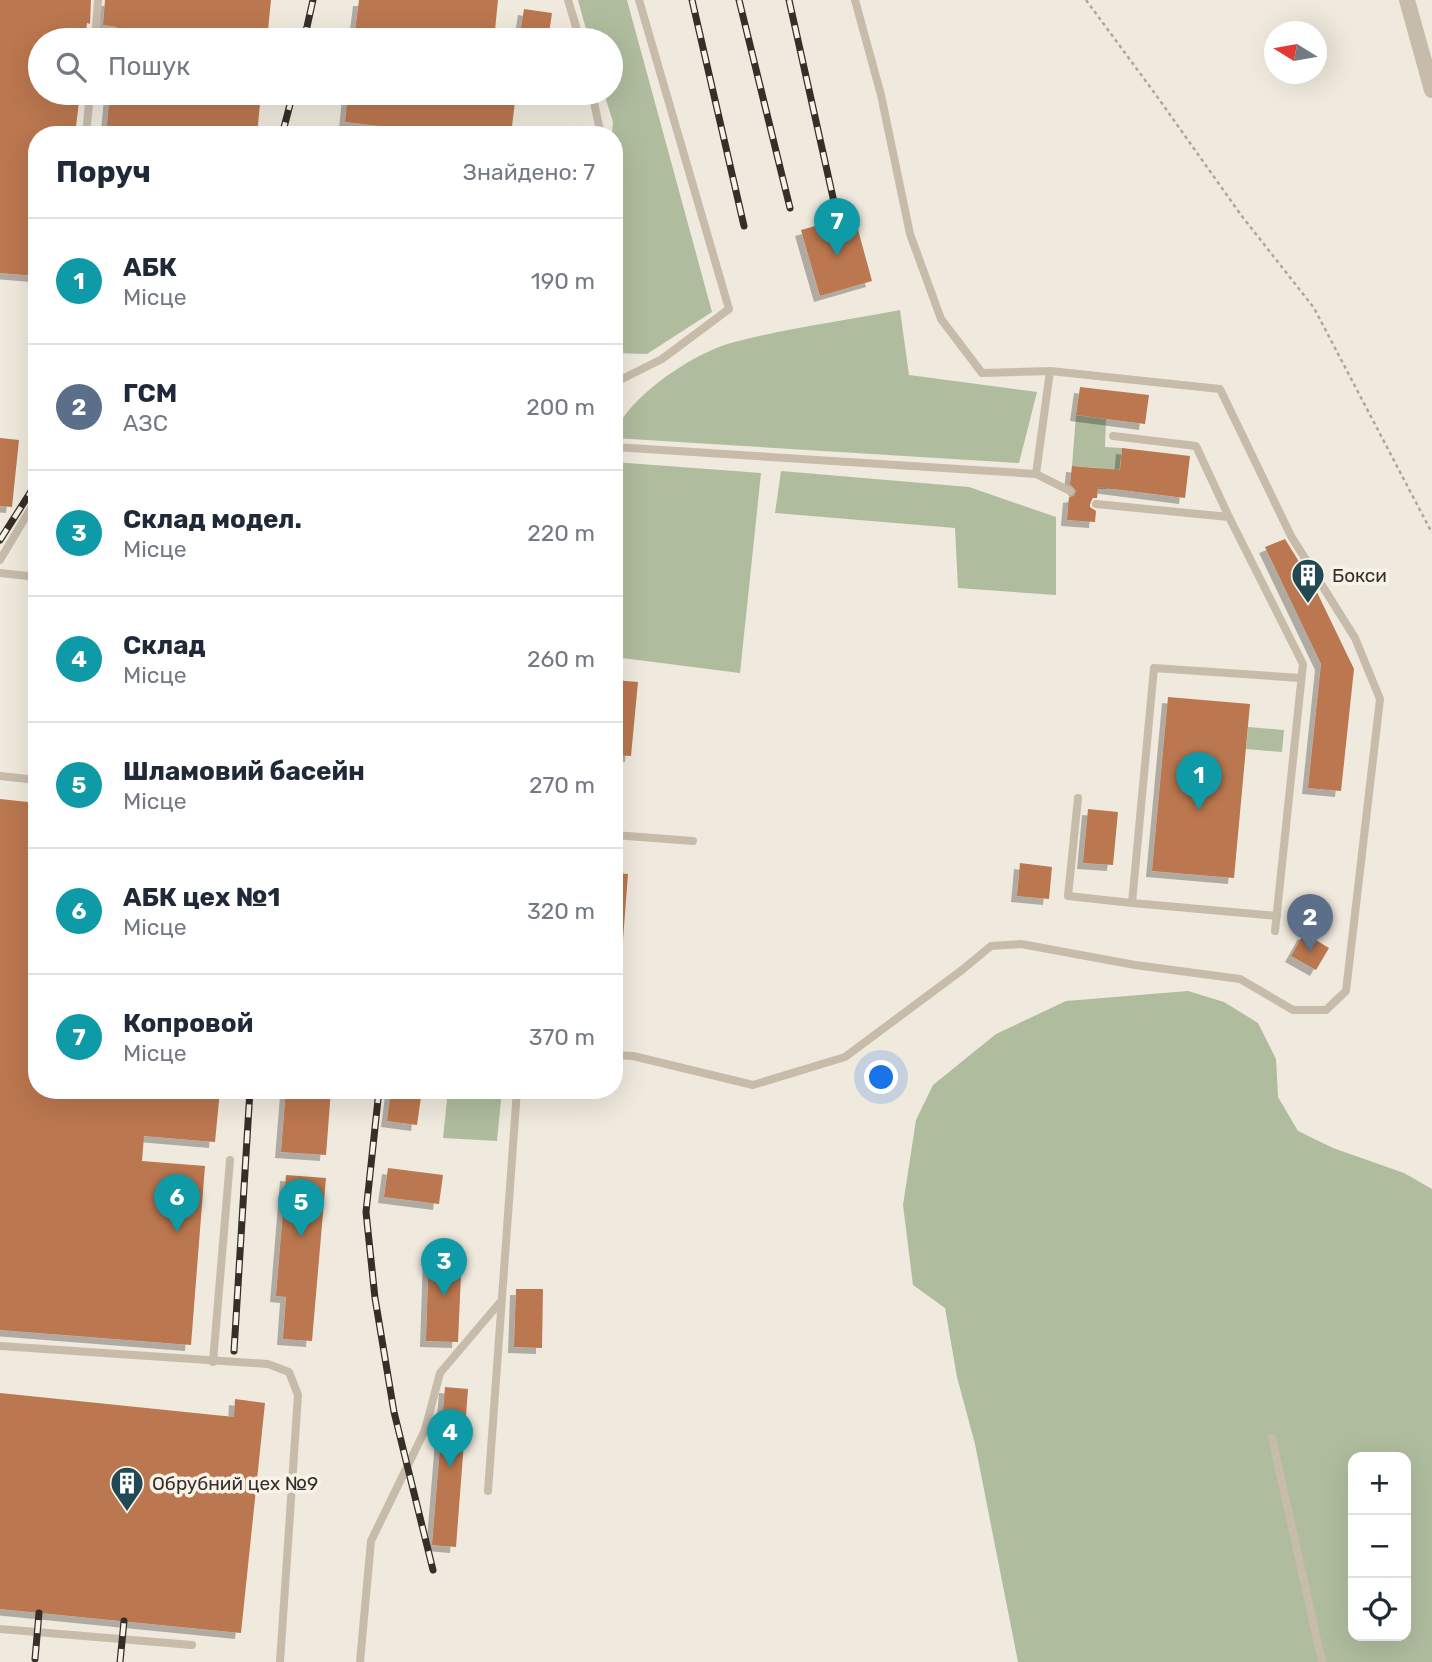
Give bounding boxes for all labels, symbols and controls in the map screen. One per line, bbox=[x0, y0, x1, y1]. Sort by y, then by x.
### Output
north arrow bbox=[1264, 21, 1327, 84]
search box bbox=[28, 28, 623, 105]
icon: search bbox=[52, 48, 90, 86]
text: Пошук bbox=[108, 51, 190, 82]
text: Поруч bbox=[56, 154, 151, 190]
text: Знайдено: 7 bbox=[463, 158, 595, 186]
pin: 7 bbox=[814, 198, 860, 256]
text: АБК bbox=[123, 252, 177, 283]
text: 1 bbox=[73, 267, 85, 295]
text: 190 m bbox=[531, 267, 595, 295]
text: Місце bbox=[123, 283, 187, 311]
text: ГСМ bbox=[123, 378, 177, 409]
text: 2 bbox=[72, 393, 86, 421]
text: 200 m bbox=[526, 393, 595, 421]
text: АЗС bbox=[123, 409, 168, 437]
text: Склад модел. bbox=[123, 504, 302, 535]
text: 3 bbox=[71, 519, 87, 547]
text: 220 m bbox=[527, 519, 595, 547]
text: Місце bbox=[123, 535, 187, 563]
building icon: Бокси bbox=[1289, 556, 1327, 605]
place label: Бокси bbox=[1332, 564, 1387, 587]
text: Склад bbox=[123, 630, 206, 661]
text: 4 bbox=[71, 645, 87, 673]
text: 260 m bbox=[527, 645, 595, 673]
text: Місце bbox=[123, 661, 187, 689]
pin: 1 bbox=[1176, 752, 1222, 810]
text: Шламовий басейн bbox=[123, 756, 365, 787]
text: 5 bbox=[72, 771, 86, 799]
text: 270 m bbox=[529, 771, 595, 799]
text: Місце bbox=[123, 787, 187, 815]
text: АБК цех №1 bbox=[123, 882, 280, 913]
pin: 2 bbox=[1287, 894, 1333, 952]
text: 6 bbox=[72, 897, 86, 925]
text: 320 m bbox=[527, 897, 595, 925]
text: Місце bbox=[123, 913, 187, 941]
text: Копровой bbox=[123, 1008, 253, 1039]
text: 7 bbox=[72, 1023, 86, 1051]
text: 370 m bbox=[529, 1023, 595, 1051]
text: Місце bbox=[123, 1039, 187, 1067]
your location bbox=[864, 1060, 898, 1094]
pin: 6 bbox=[154, 1174, 200, 1232]
pin: 5 bbox=[278, 1179, 324, 1237]
pin: 3 bbox=[421, 1238, 467, 1296]
pin: 4 bbox=[427, 1409, 473, 1467]
map controls bbox=[1348, 1452, 1411, 1641]
button: + bbox=[1348, 1452, 1411, 1515]
building icon: Обрубний цех №9 bbox=[108, 1464, 146, 1513]
place label: Обрубний цех №9 bbox=[152, 1472, 318, 1495]
button: − bbox=[1348, 1515, 1411, 1578]
button: locate bbox=[1348, 1578, 1411, 1641]

